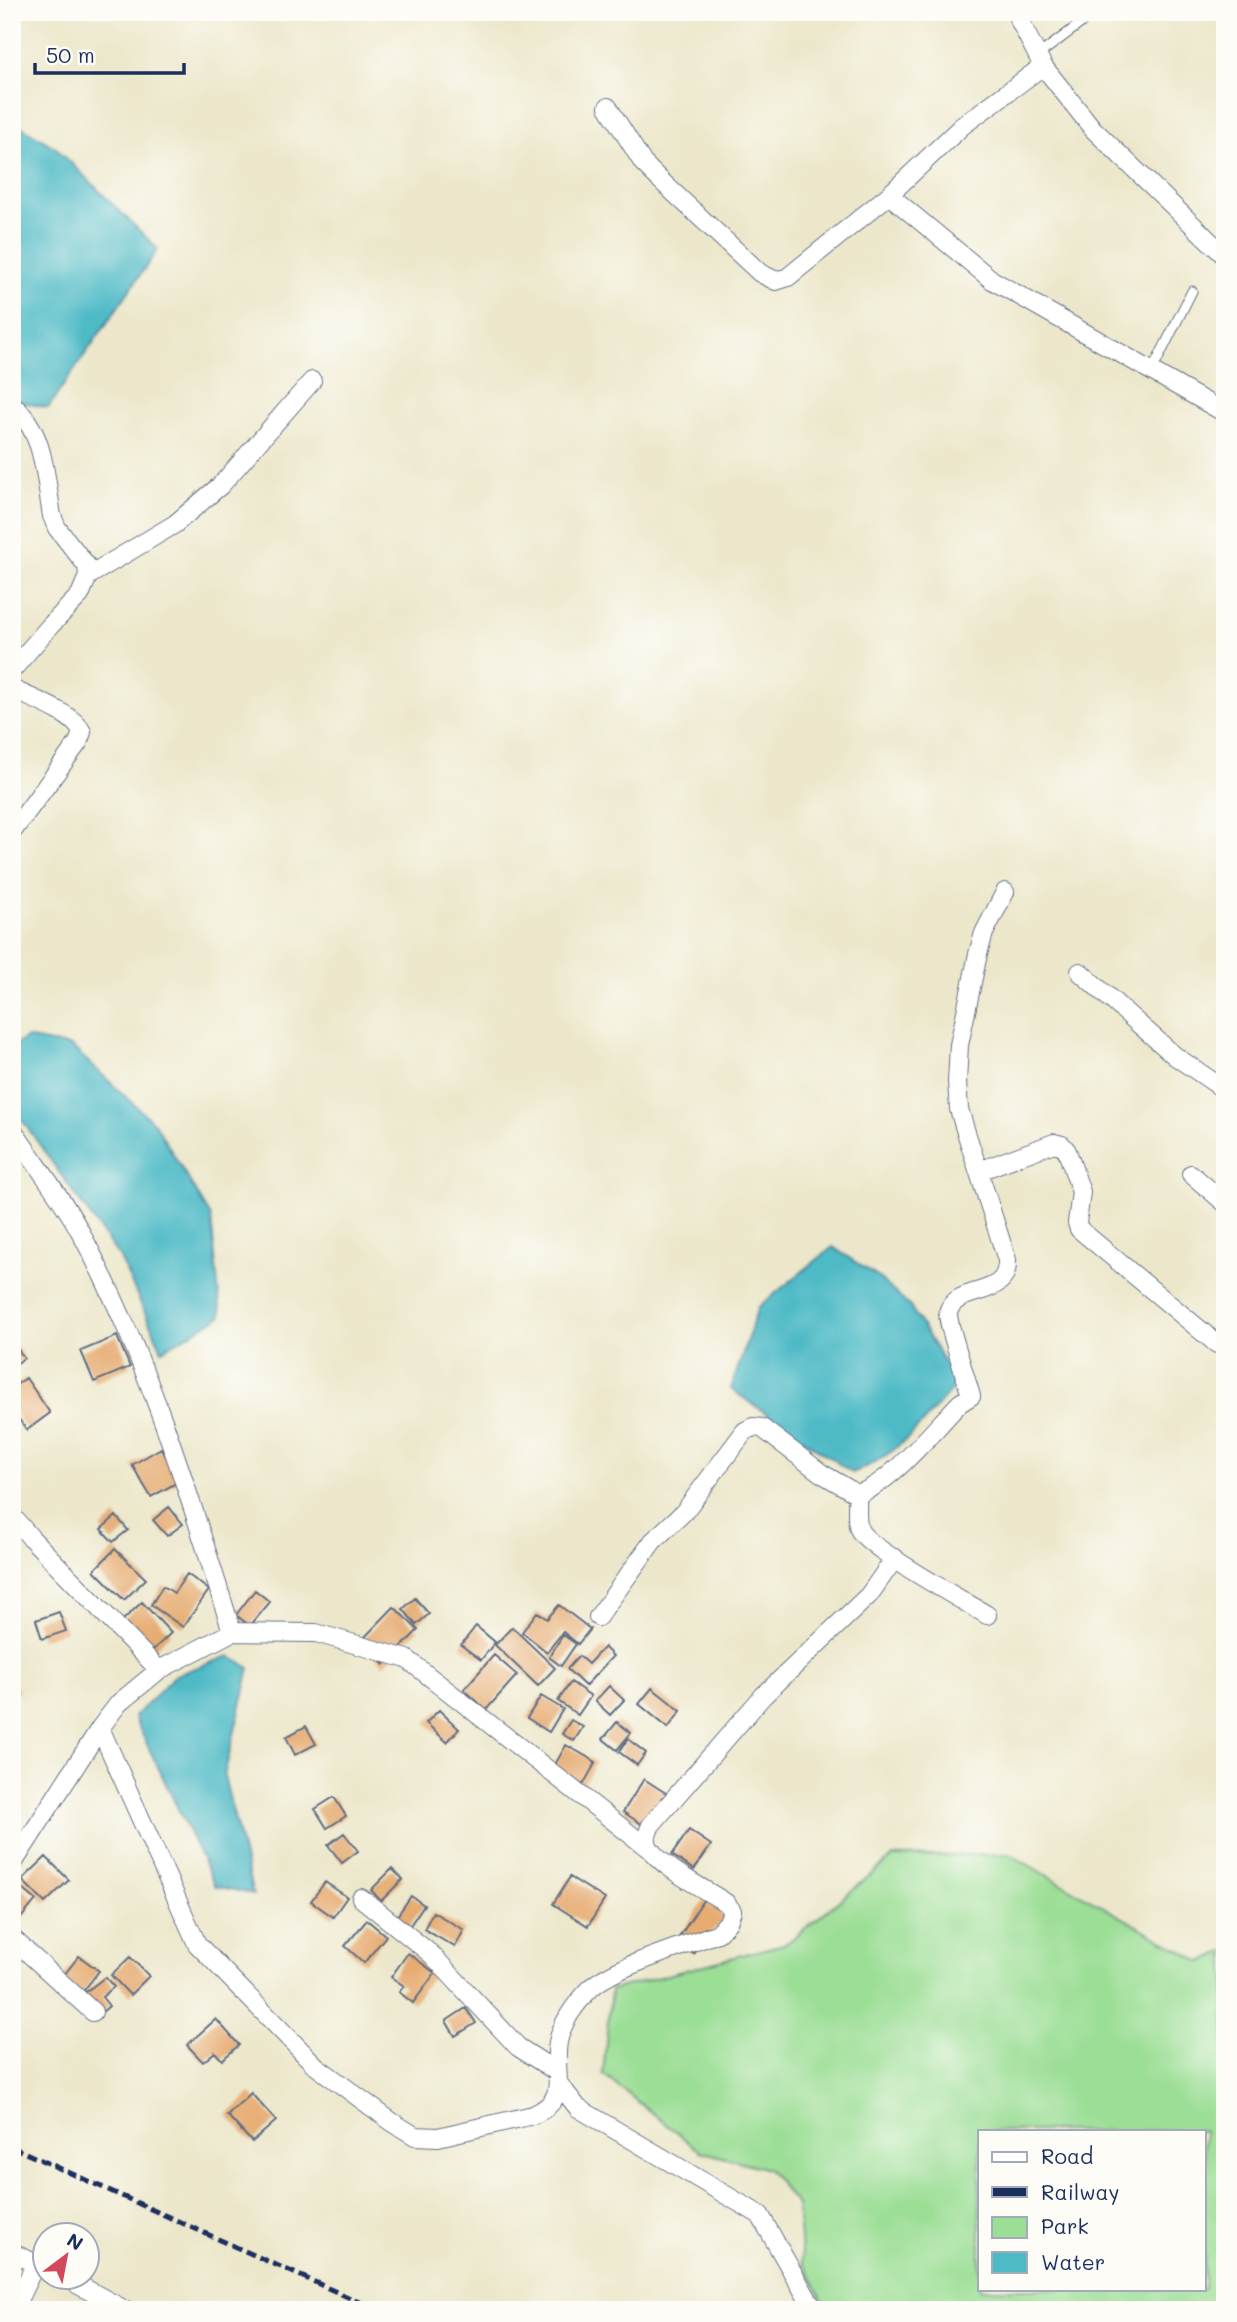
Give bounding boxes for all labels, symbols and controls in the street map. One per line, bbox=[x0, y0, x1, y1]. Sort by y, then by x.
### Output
scale bar bbox=[35, 32, 184, 76]
text: 50 m bbox=[46, 41, 95, 68]
legend bbox=[978, 2130, 1206, 2290]
text: Road bbox=[1041, 2142, 1093, 2169]
text: Railway bbox=[1041, 2178, 1120, 2205]
text: Park bbox=[1041, 2212, 1089, 2239]
north arrow bbox=[32, 2220, 102, 2290]
text: N bbox=[63, 2227, 88, 2256]
text: Water bbox=[1041, 2248, 1105, 2275]

